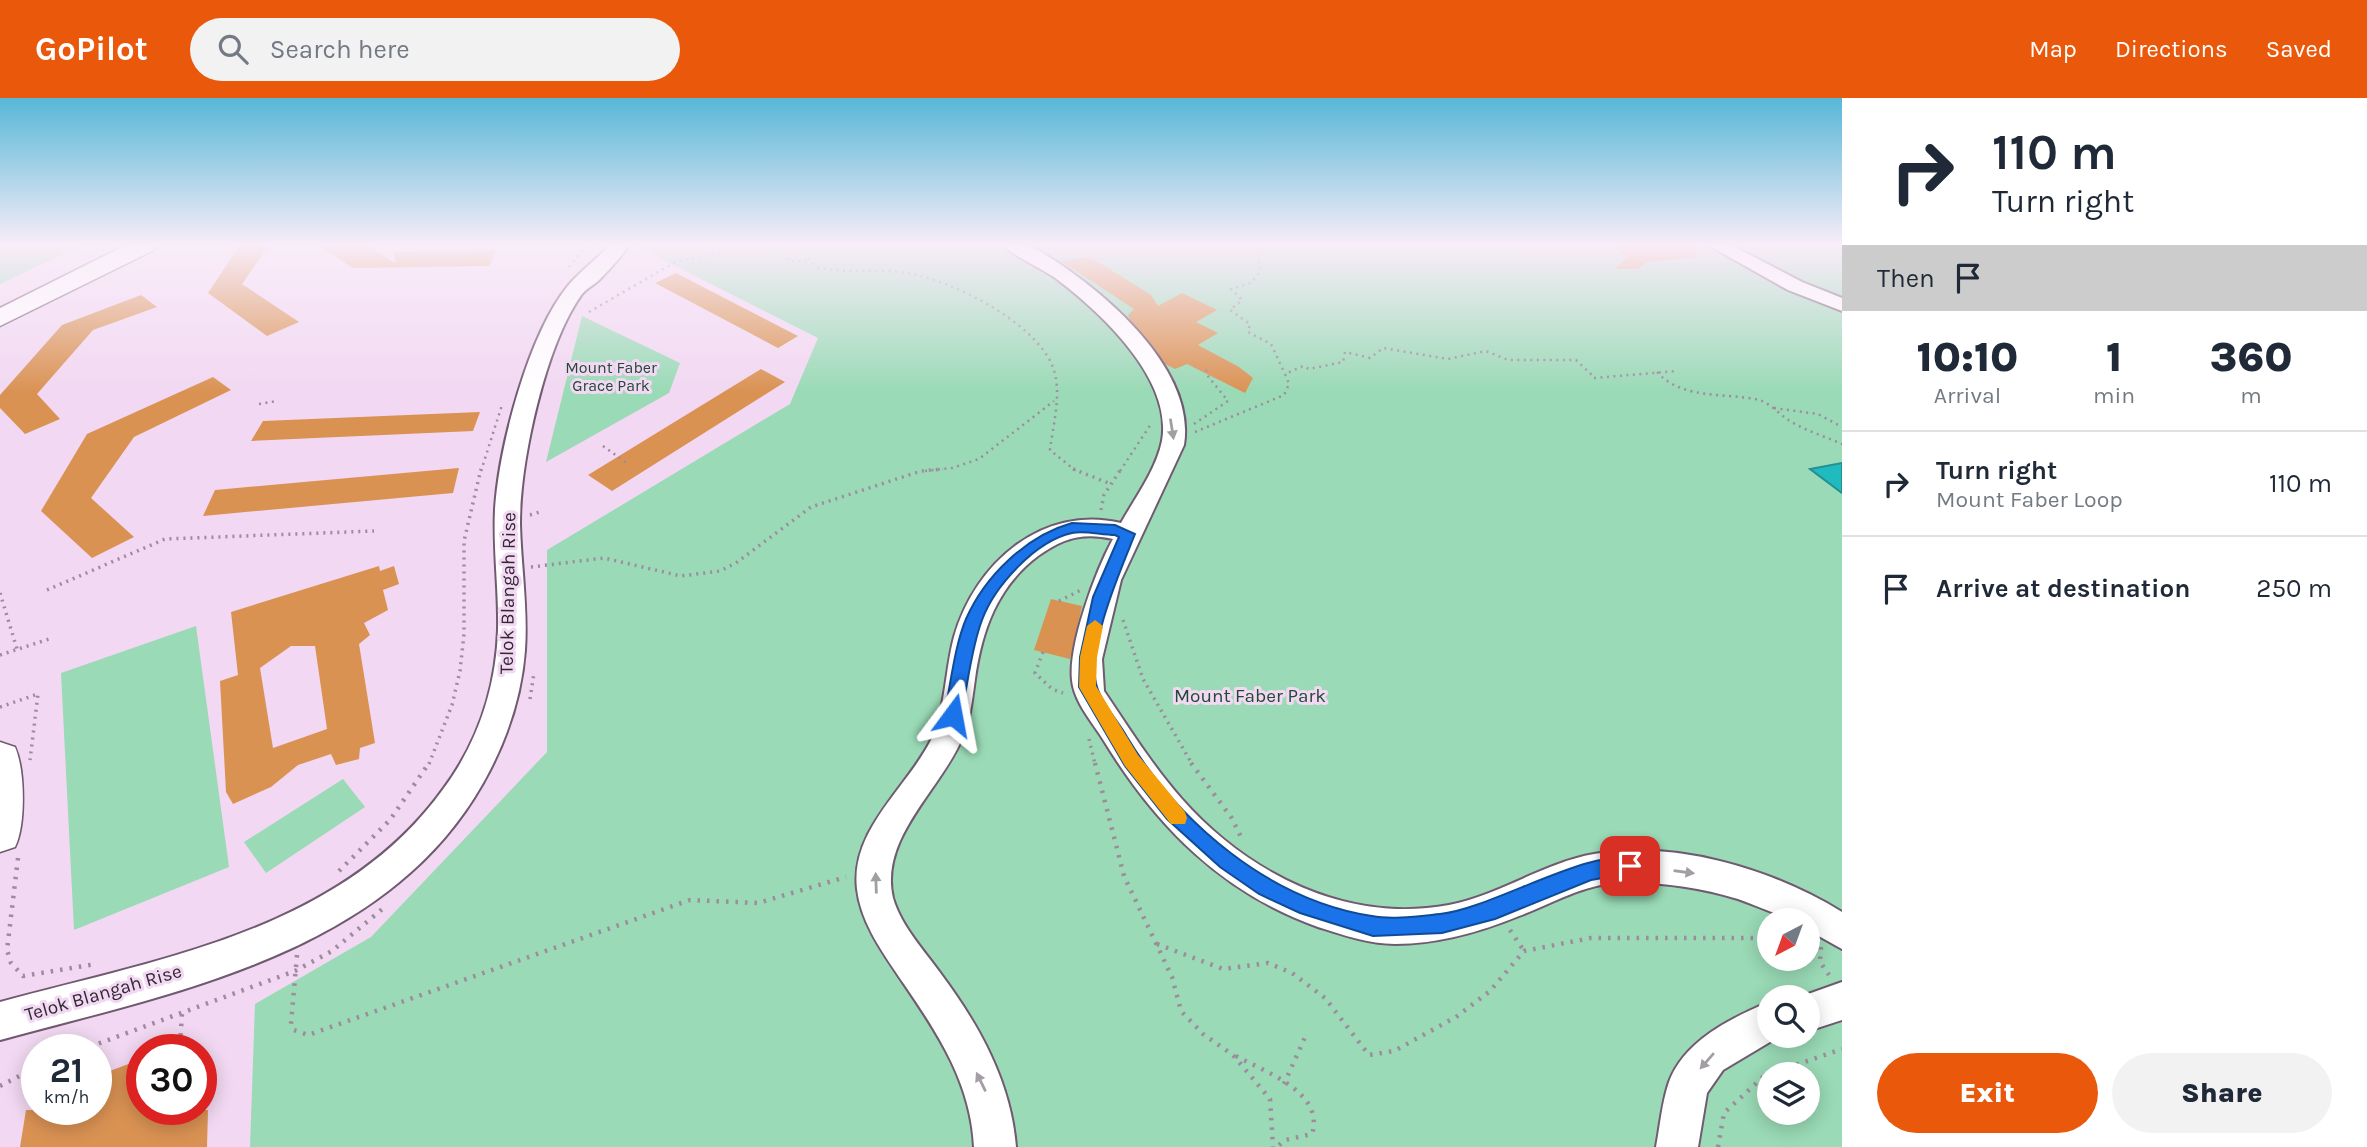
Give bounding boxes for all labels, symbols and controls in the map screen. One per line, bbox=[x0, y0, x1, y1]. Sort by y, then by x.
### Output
search box bbox=[190, 18, 680, 81]
text: GoPilot bbox=[35, 30, 148, 68]
icon: search bbox=[214, 30, 252, 68]
text: Search here bbox=[270, 34, 410, 65]
text: Map bbox=[2029, 35, 2077, 63]
text: Directions bbox=[2115, 35, 2228, 63]
text: Saved bbox=[2266, 35, 2332, 63]
text: 110 m bbox=[1992, 124, 2117, 181]
icon: right bbox=[1877, 126, 1968, 217]
text: Turn right bbox=[1992, 183, 2134, 220]
icon: arrive bbox=[1949, 259, 1987, 297]
text: Then bbox=[1877, 263, 1935, 294]
text: 10:10 bbox=[1917, 332, 2018, 382]
text: 1 bbox=[2106, 332, 2122, 382]
text: 360 bbox=[2210, 332, 2292, 382]
park label: Mount Faber Grace Park bbox=[565, 358, 657, 395]
text: Arrival bbox=[1934, 382, 2001, 409]
text: min bbox=[2093, 382, 2135, 409]
text: m bbox=[2240, 382, 2262, 409]
one-way arrow bbox=[1167, 419, 1178, 441]
text: Turn right bbox=[1936, 455, 2057, 486]
icon: right bbox=[1877, 465, 1915, 503]
text: 110 m bbox=[2269, 468, 2332, 499]
text: Mount Faber Loop bbox=[1936, 486, 2123, 513]
street label: Telok Blangah Rise bbox=[496, 512, 520, 674]
icon: arrive bbox=[1877, 570, 1915, 608]
text: Arrive at destination bbox=[1936, 573, 2190, 604]
text: 250 m bbox=[2256, 573, 2332, 604]
position arrow bbox=[916, 678, 990, 752]
park label: Mount Faber Park bbox=[1174, 685, 1326, 707]
pin bbox=[1600, 836, 1660, 896]
icon: arrive bbox=[1611, 847, 1649, 885]
one-way arrow bbox=[1673, 867, 1695, 878]
one-way arrow bbox=[870, 872, 881, 894]
north arrow bbox=[1757, 908, 1820, 971]
map controls bbox=[1757, 908, 1820, 1125]
street label: Telok Blangah Rise bbox=[22, 960, 184, 1026]
button: search bbox=[1757, 985, 1820, 1048]
speed limit sign: 30 bbox=[126, 1034, 217, 1125]
text: 21 bbox=[50, 1050, 83, 1091]
one-way arrow bbox=[1699, 1052, 1715, 1070]
button: Exit bbox=[1877, 1053, 2098, 1133]
button: Share bbox=[2112, 1053, 2332, 1133]
button: layers bbox=[1757, 1062, 1820, 1125]
one-way arrow bbox=[975, 1072, 986, 1092]
text: km/h bbox=[44, 1086, 89, 1108]

